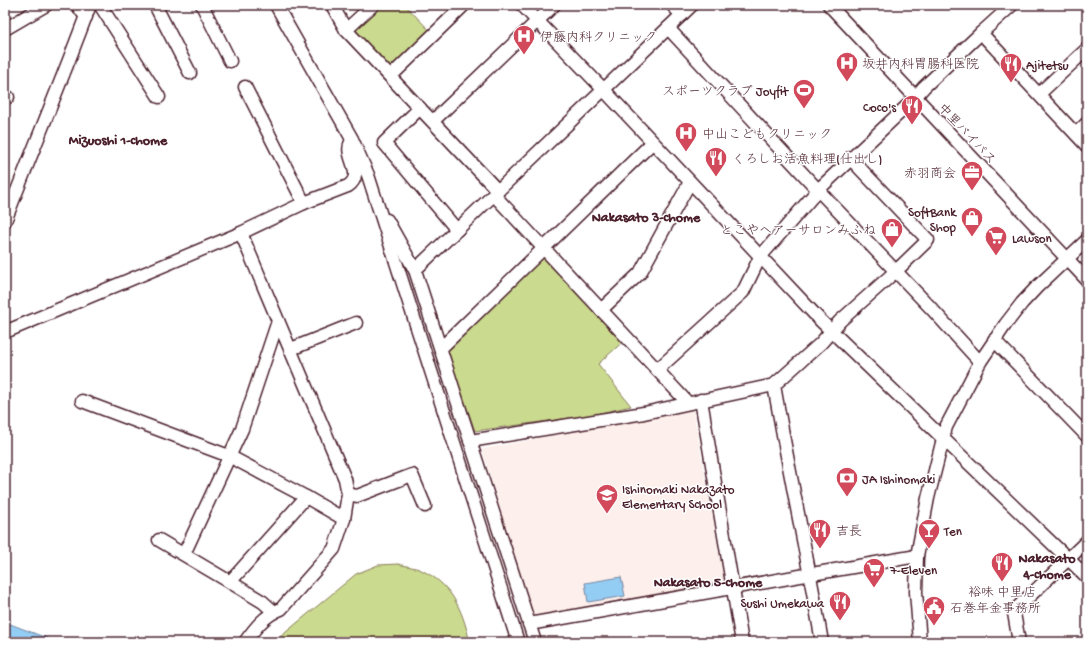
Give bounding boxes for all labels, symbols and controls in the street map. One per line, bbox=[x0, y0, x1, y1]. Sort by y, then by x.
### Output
hospital icon: 伊藤内科クリニック bbox=[511, 23, 537, 56]
place label: 伊藤内科クリニック bbox=[540, 30, 657, 46]
hospital icon: 坂井内科胃腸科医院 bbox=[834, 50, 860, 83]
restaurant icon: Ajitetsu bbox=[998, 51, 1024, 84]
place label: 坂井内科胃腸科医院 bbox=[862, 57, 979, 73]
place label: Ajitetsu bbox=[1026, 59, 1068, 74]
sports icon: スポーツクラブ Joyfit bbox=[791, 77, 817, 110]
place label: スポーツクラブ Joyfit bbox=[662, 85, 790, 100]
restaurant icon: Coco's bbox=[899, 93, 925, 126]
place label: Coco's bbox=[863, 101, 897, 116]
street label: 中里バイパス bbox=[934, 101, 998, 168]
hospital icon: 中山こどもクリニック bbox=[673, 120, 699, 153]
place label: 中山こどもクリニック bbox=[702, 128, 832, 143]
district label: Mizuoshi 1-chome bbox=[69, 133, 168, 150]
restaurant icon: くろしお活魚料理(仕出し) bbox=[703, 145, 729, 178]
place label: くろしお活魚料理(仕出し) bbox=[732, 153, 882, 168]
office icon: 赤羽商会 bbox=[959, 159, 985, 192]
place label: 赤羽商会 bbox=[904, 167, 956, 182]
shop icon: SoftBank Shop bbox=[959, 205, 985, 238]
place label: SoftBank Shop bbox=[908, 206, 957, 236]
district label: Nakasato 3-chome bbox=[592, 210, 701, 227]
shop icon: とこやヘアーサロンみふね bbox=[879, 216, 905, 249]
place label: とこやヘアーサロンみふね bbox=[720, 224, 876, 239]
supermarket icon: Lawson bbox=[983, 224, 1009, 257]
place label: Lawson bbox=[1012, 232, 1053, 247]
bank icon: JA Ishinomaki bbox=[834, 465, 860, 498]
place label: JA Ishinomaki bbox=[862, 473, 936, 488]
school or university icon: Ishinomaki Nakazato Elementary School bbox=[594, 482, 620, 515]
place label: Ishinomaki Nakazato Elementary School bbox=[622, 483, 735, 513]
restaurant icon: 吉長 bbox=[807, 517, 833, 550]
bar icon: Ten bbox=[916, 517, 942, 550]
place label: 吉長 bbox=[836, 524, 862, 540]
place label: Ten bbox=[943, 525, 963, 540]
restaurant icon: 裕味 中里店 bbox=[989, 550, 1015, 583]
district label: Nakasato 4-chome bbox=[1019, 551, 1076, 584]
supermarket icon: 7-Eleven bbox=[861, 556, 887, 589]
place label: 7-Eleven bbox=[889, 564, 938, 579]
district label: Nakasato 5-chome bbox=[654, 575, 763, 592]
place label: 裕味 中里店 bbox=[968, 586, 1036, 601]
restaurant icon: Sushi Umekawa bbox=[827, 589, 853, 622]
public building icon: 石巻年金事務所 bbox=[921, 594, 947, 627]
place label: Sushi Umekawa bbox=[740, 597, 825, 612]
place label: 石巻年金事務所 bbox=[950, 602, 1041, 617]

